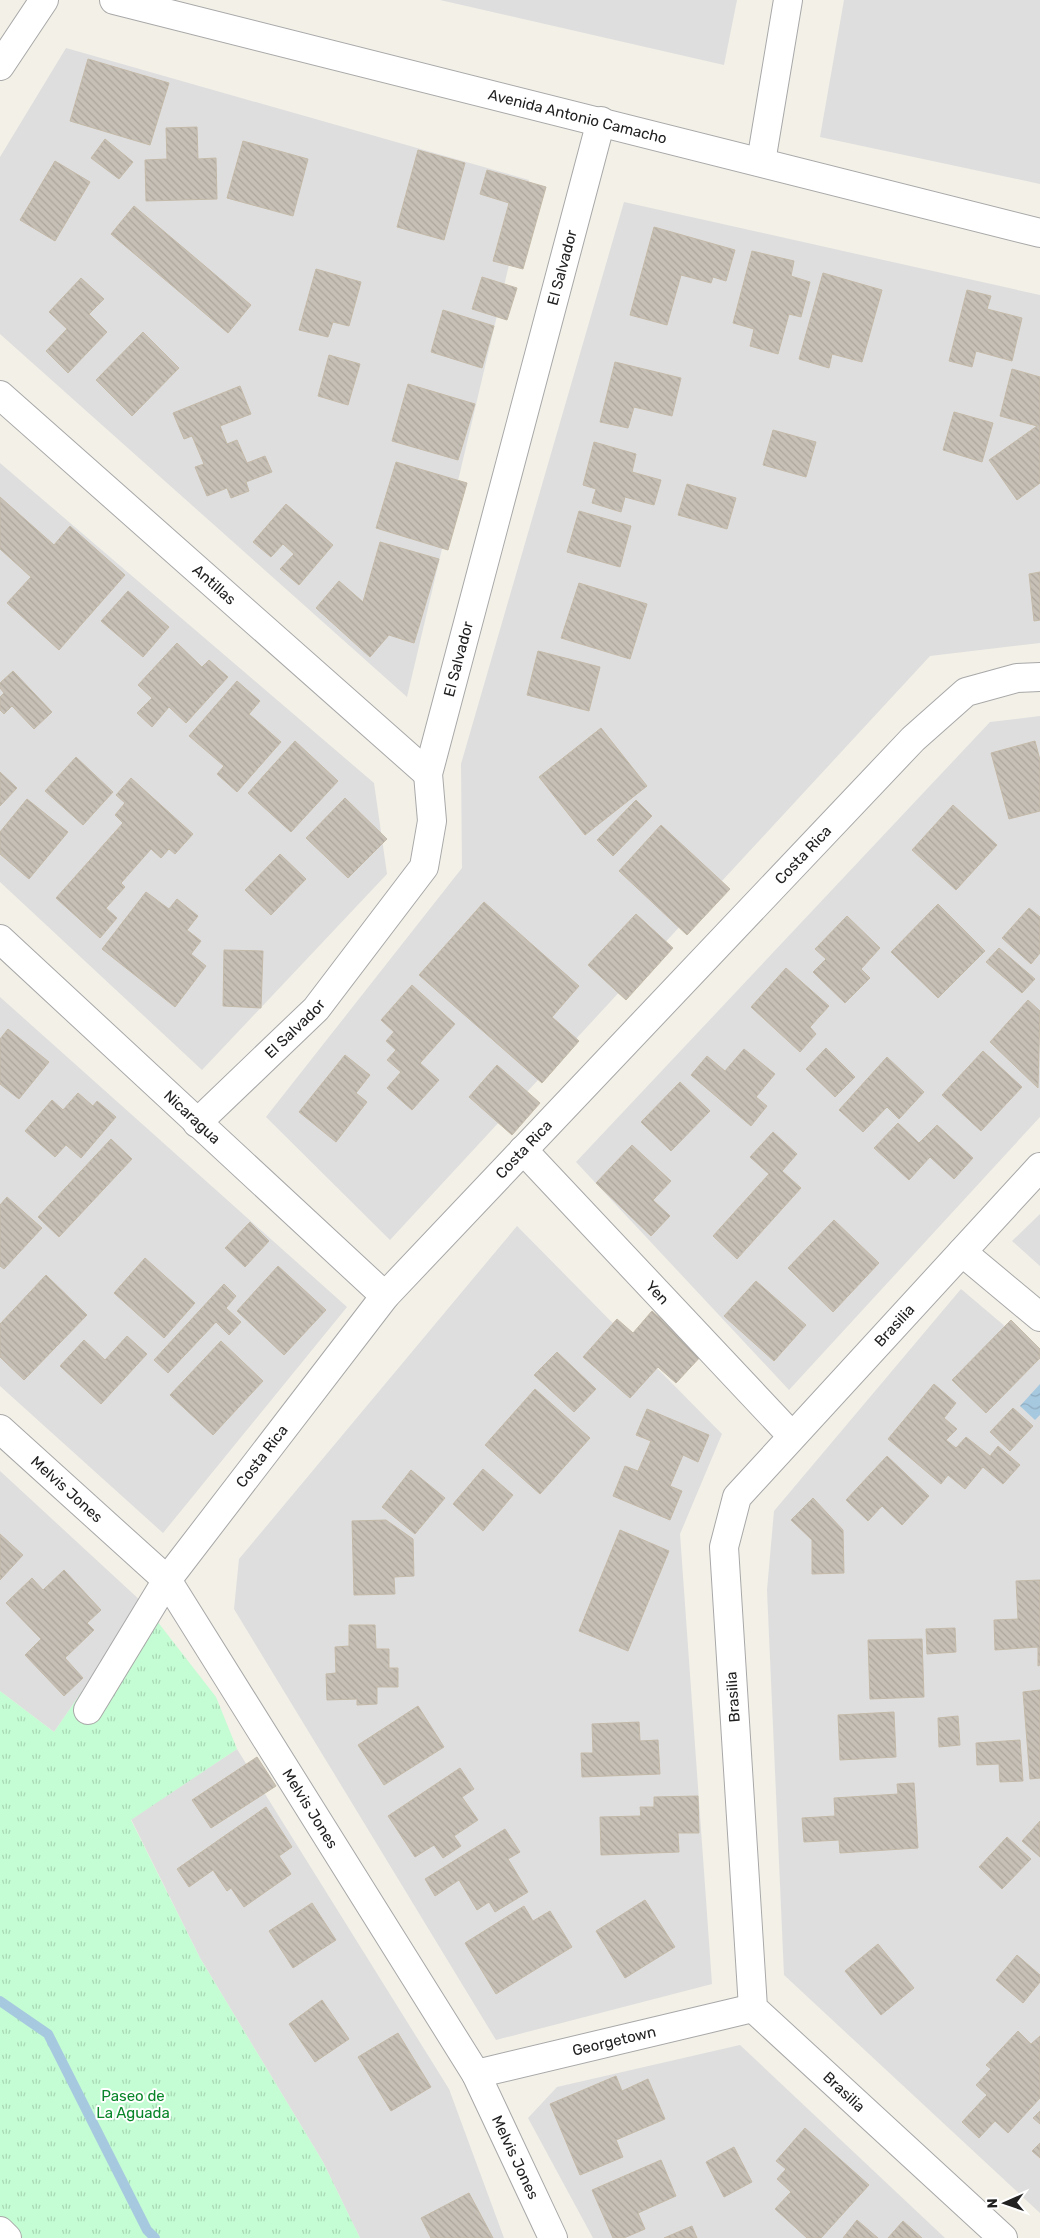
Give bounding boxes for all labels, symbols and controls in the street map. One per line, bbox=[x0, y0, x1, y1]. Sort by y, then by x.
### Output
street label: Avenida Antonio Camacho bbox=[486, 85, 669, 148]
street label: El Salvador bbox=[544, 228, 581, 307]
street label: Antillas bbox=[189, 561, 240, 609]
street label: El Salvador bbox=[440, 619, 477, 699]
street label: Costa Rica bbox=[771, 822, 835, 888]
street label: El Salvador bbox=[261, 995, 329, 1062]
street label: Nicaragua bbox=[160, 1086, 224, 1148]
street label: Costa Rica bbox=[492, 1116, 556, 1183]
street label: Yen bbox=[642, 1277, 673, 1308]
street label: Brasilia bbox=[871, 1301, 918, 1350]
street label: Costa Rica bbox=[232, 1421, 292, 1491]
street label: Melvis Jones bbox=[27, 1452, 107, 1527]
street label: Brasilia bbox=[722, 1671, 744, 1723]
street label: Melvis Jones bbox=[278, 1766, 342, 1852]
street label: Georgetown bbox=[570, 2022, 658, 2060]
street label: Brasilia bbox=[819, 2068, 869, 2116]
park label: Paseo de La Aguada bbox=[96, 2087, 170, 2122]
street label: Melvis Jones bbox=[488, 2113, 543, 2203]
north arrow bbox=[980, 2178, 1030, 2228]
text: N bbox=[984, 2198, 1001, 2209]

